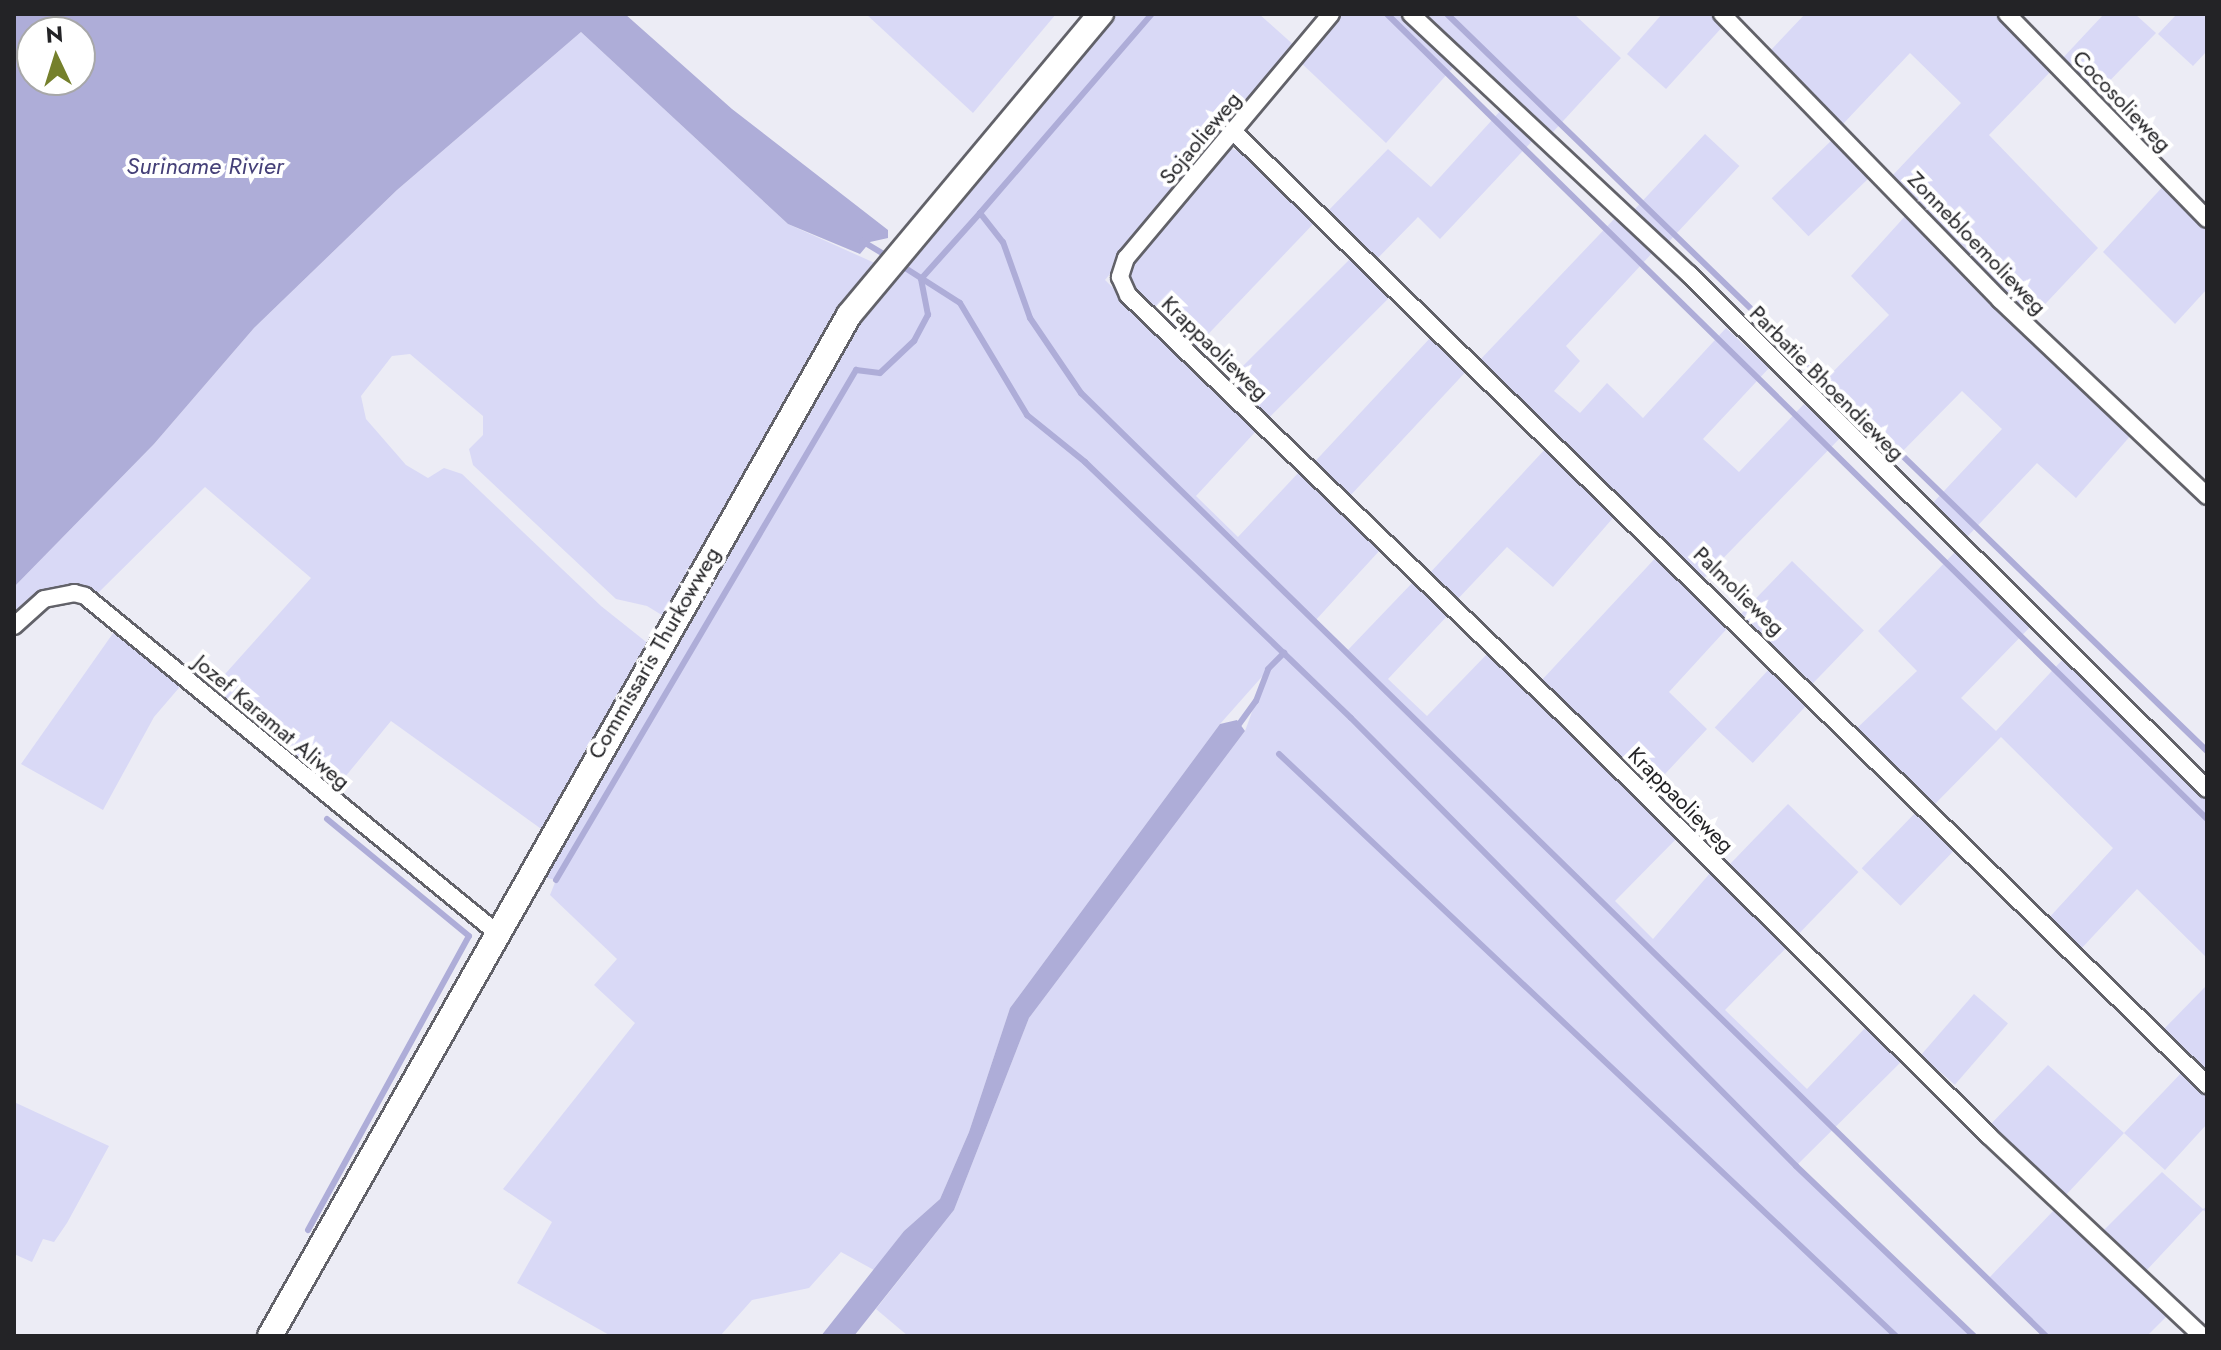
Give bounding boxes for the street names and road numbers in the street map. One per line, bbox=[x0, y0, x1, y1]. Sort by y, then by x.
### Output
street label: Cocosolieweg bbox=[2067, 45, 2177, 157]
street label: Sojaolieweg bbox=[1154, 86, 1246, 190]
street label: Zonnebloemolieweg bbox=[1902, 166, 2052, 320]
street label: Krappaolieweg bbox=[1156, 290, 1274, 406]
street label: Parbatie Bhoendieweg bbox=[1744, 300, 1910, 466]
street label: Palmolieweg bbox=[1688, 541, 1790, 641]
street label: Commissaris Thurkowweg bbox=[583, 542, 725, 764]
street label: Jozef Karamat Aliweg bbox=[189, 649, 355, 795]
street label: Krappaolieweg bbox=[1623, 742, 1739, 858]

